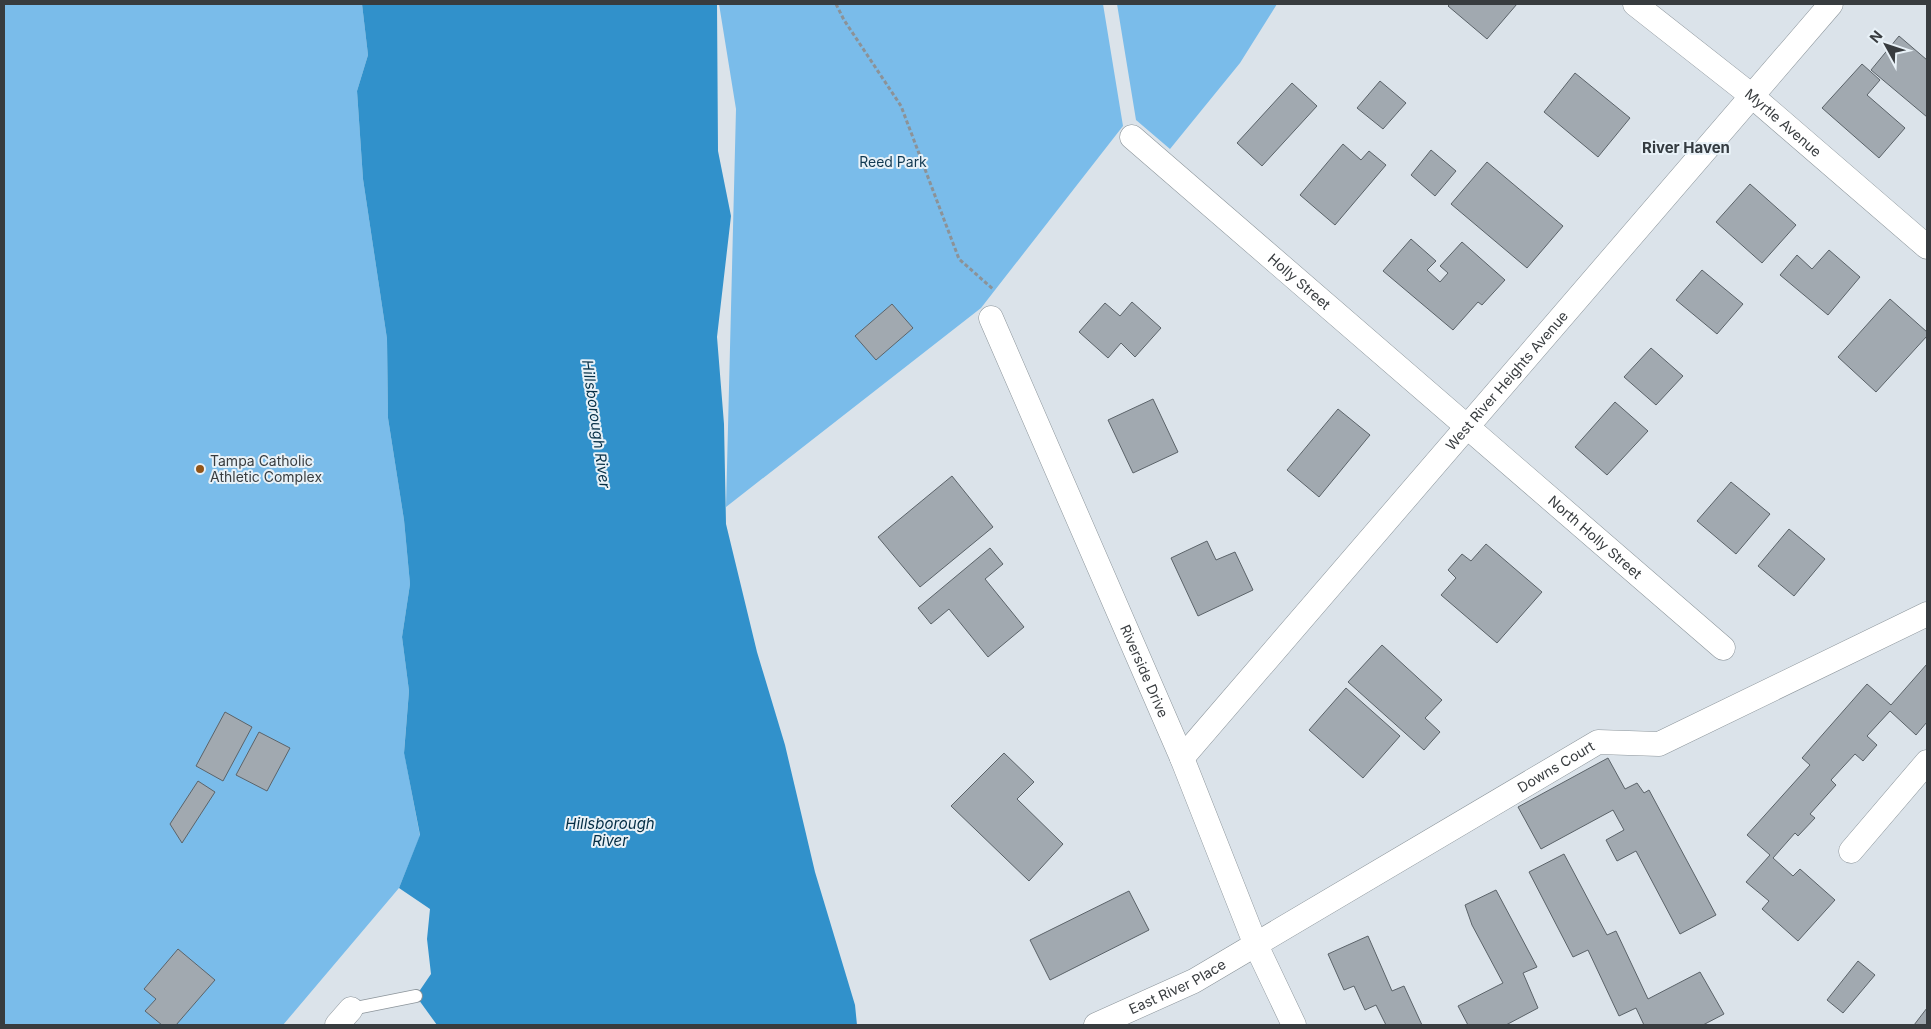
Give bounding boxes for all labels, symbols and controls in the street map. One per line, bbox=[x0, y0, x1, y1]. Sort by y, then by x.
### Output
north arrow bbox=[1861, 20, 1911, 70]
text: N bbox=[1866, 27, 1886, 46]
street label: Myrtle Avenue bbox=[1742, 85, 1825, 160]
district label: River Haven bbox=[1642, 138, 1730, 157]
park label: Reed Park bbox=[859, 153, 927, 170]
street label: Holly Street bbox=[1265, 250, 1335, 313]
street label: West River Heights Avenue bbox=[1442, 307, 1571, 453]
water label: Hillsborough River bbox=[578, 359, 615, 490]
place label: Tampa Catholic Athletic Complex bbox=[210, 452, 322, 485]
marker: Tampa Catholic Athletic Complex bbox=[194, 463, 206, 475]
street label: North Holly Street bbox=[1545, 492, 1646, 582]
street label: Riverside Drive bbox=[1117, 622, 1172, 720]
street label: Downs Court bbox=[1514, 737, 1598, 796]
water label: Hillsborough River bbox=[565, 814, 655, 850]
street label: East River Place bbox=[1126, 955, 1229, 1017]

